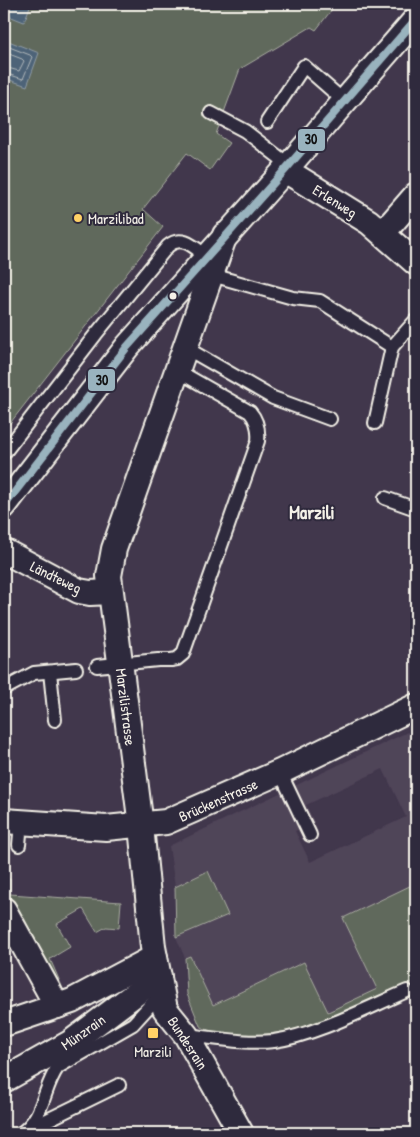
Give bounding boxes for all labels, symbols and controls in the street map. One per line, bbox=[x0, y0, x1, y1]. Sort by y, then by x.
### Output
line badge: 30 bbox=[297, 128, 326, 152]
text: 30 bbox=[305, 129, 318, 148]
street label: Erlenweg bbox=[309, 179, 361, 223]
place label: Marzilibad bbox=[88, 208, 144, 229]
marker: Marzilibad bbox=[72, 212, 84, 224]
unlabelled marker bbox=[168, 291, 178, 301]
line badge: 30 bbox=[87, 368, 116, 392]
text: 30 bbox=[96, 370, 109, 389]
district label: Marzili bbox=[289, 500, 335, 525]
street label: Ländteweg bbox=[27, 556, 86, 599]
street label: Marzilistrasse bbox=[111, 667, 141, 747]
street label: Brückenstrasse bbox=[175, 773, 261, 827]
street label: Münzrain bbox=[57, 1009, 110, 1055]
street label: Bundesrain bbox=[163, 1012, 213, 1074]
marker: Marzili bbox=[146, 1026, 160, 1040]
place label: Marzili bbox=[134, 1041, 172, 1062]

